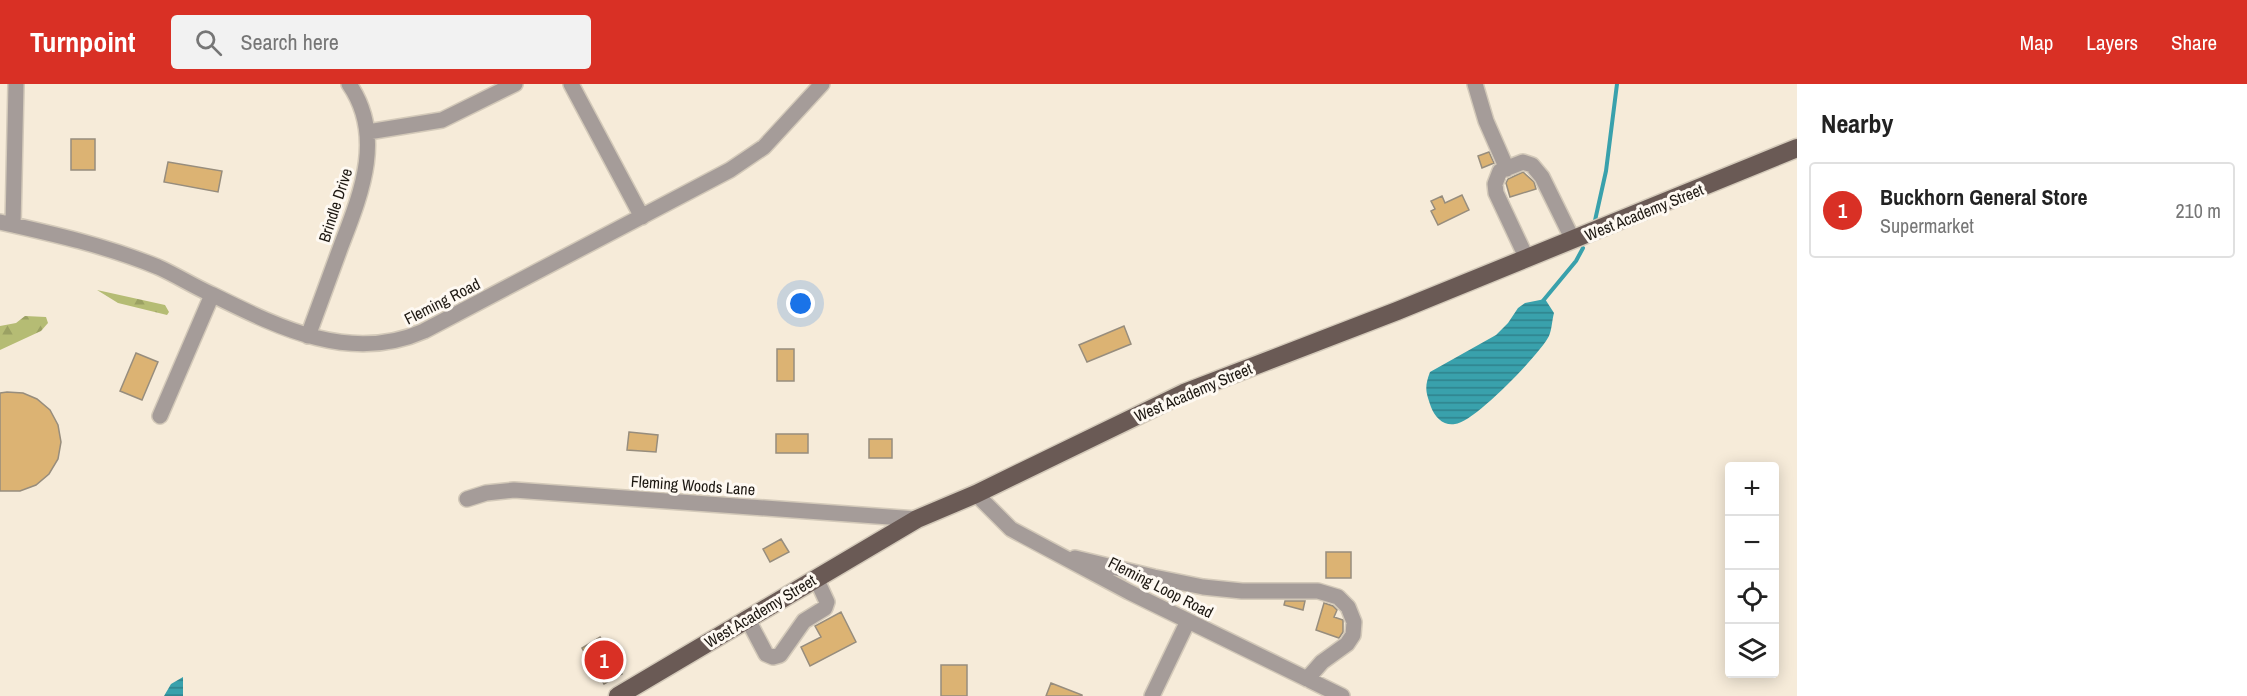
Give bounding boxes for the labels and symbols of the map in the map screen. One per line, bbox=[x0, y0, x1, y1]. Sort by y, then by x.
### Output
street label: Brindle Drive bbox=[313, 165, 357, 245]
street label: West Academy Street bbox=[1581, 178, 1707, 246]
street label: Fleming Road bbox=[400, 272, 484, 330]
your location bbox=[786, 289, 815, 318]
street label: West Academy Street bbox=[1131, 357, 1256, 427]
street label: Fleming Woods Lane bbox=[630, 470, 756, 500]
street label: Fleming Loop Road bbox=[1105, 551, 1217, 623]
street label: West Academy Street bbox=[700, 569, 820, 653]
pin: 1 bbox=[584, 638, 624, 682]

